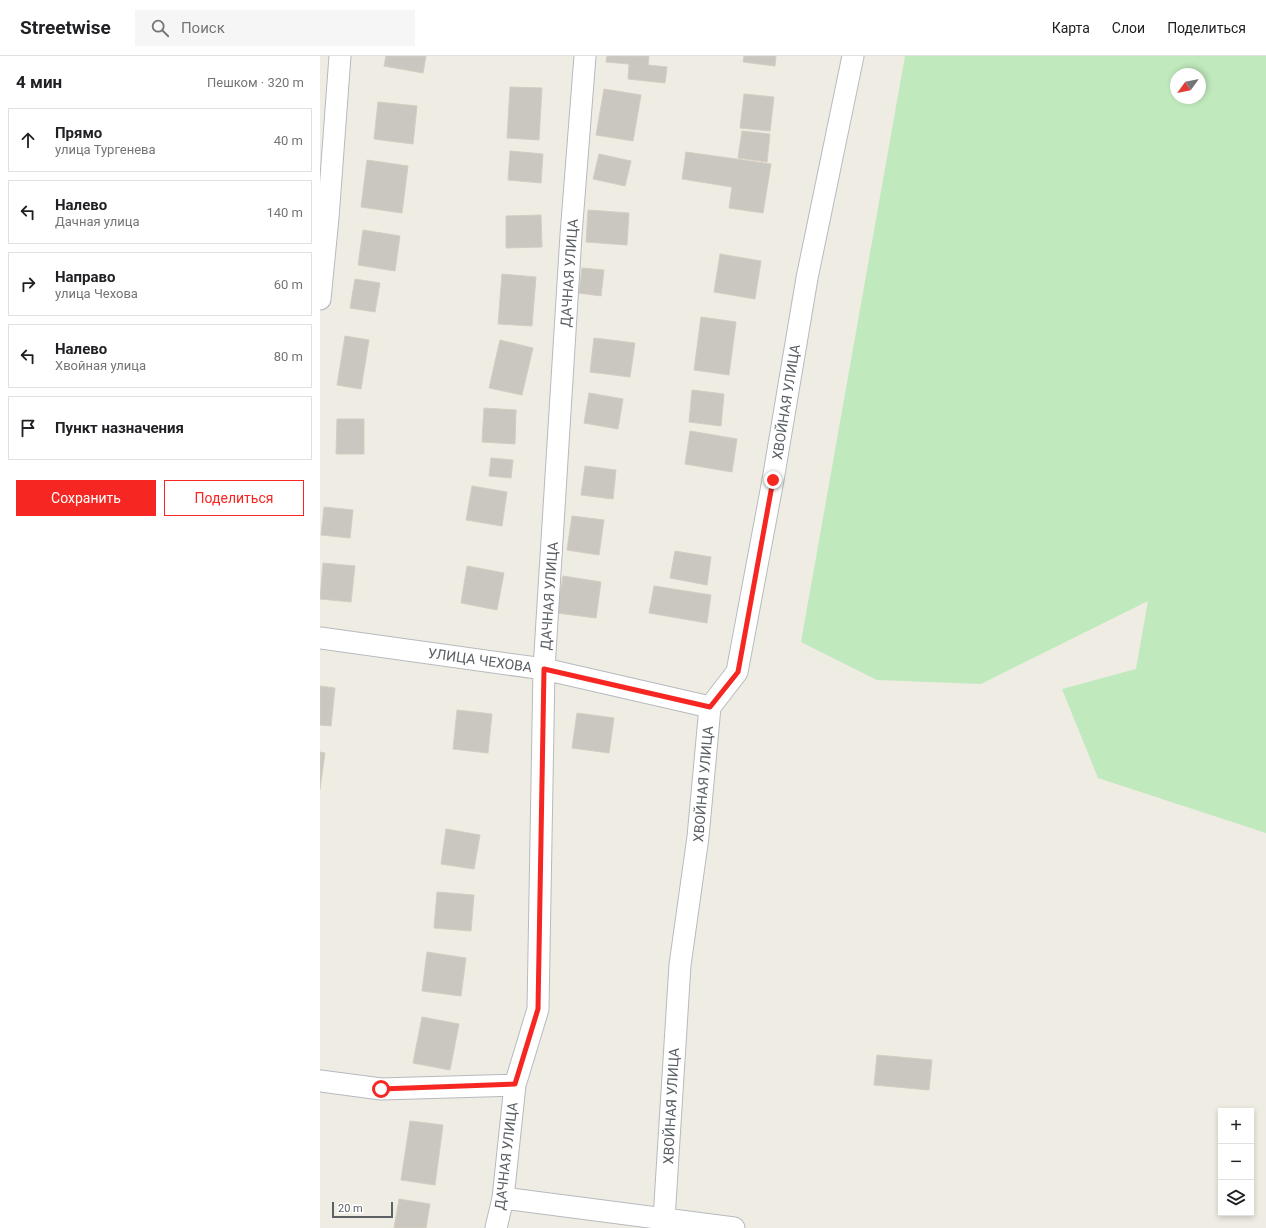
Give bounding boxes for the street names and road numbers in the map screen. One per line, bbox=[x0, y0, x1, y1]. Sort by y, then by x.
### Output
street label: ДАЧНАЯ УЛИЦА bbox=[557, 218, 581, 328]
street label: ХВОЙНАЯ УЛИЦА bbox=[769, 343, 803, 461]
street label: ДАЧНАЯ УЛИЦА bbox=[537, 541, 561, 651]
street label: УЛИЦА ЧЕХОВА bbox=[427, 645, 533, 675]
street label: ХВОЙНАЯ УЛИЦА bbox=[690, 725, 716, 843]
street label: ХВОЙНАЯ УЛИЦА bbox=[660, 1047, 682, 1165]
street label: ДАЧНАЯ УЛИЦА bbox=[491, 1101, 521, 1211]

